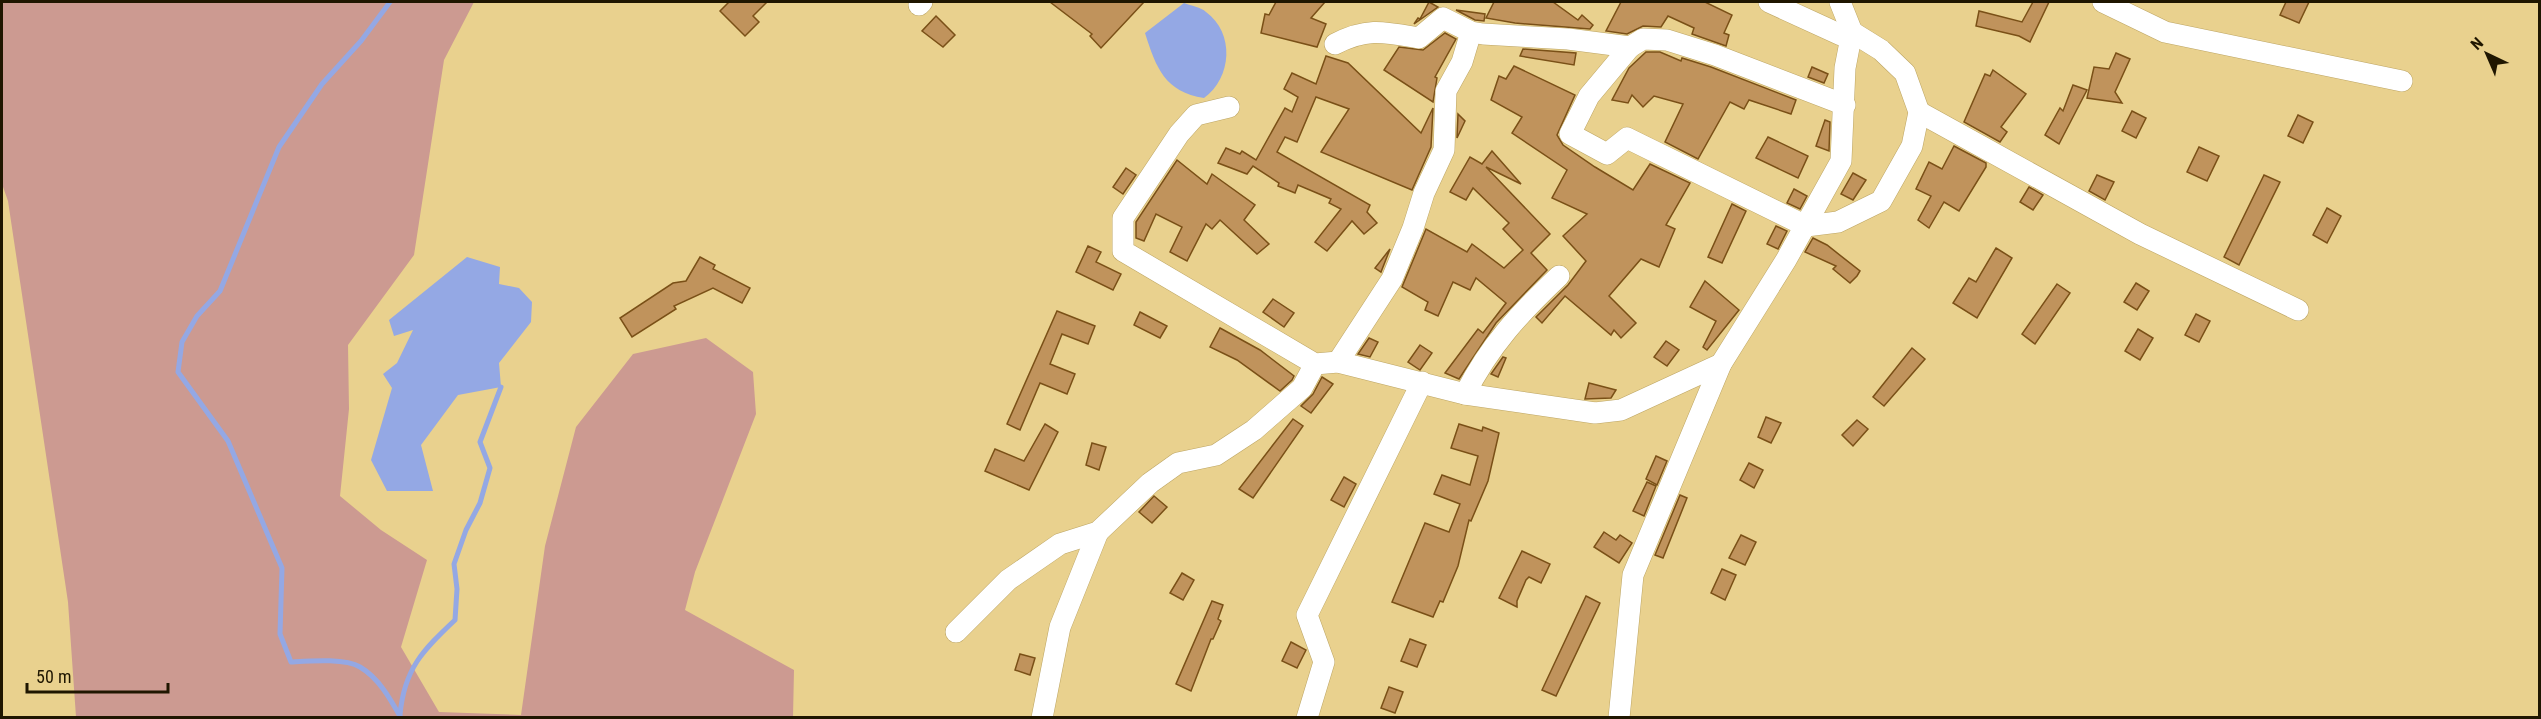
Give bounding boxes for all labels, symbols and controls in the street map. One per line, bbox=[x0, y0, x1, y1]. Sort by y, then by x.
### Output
north arrow bbox=[2457, 24, 2517, 84]
text: N bbox=[2467, 33, 2487, 54]
scale bar bbox=[27, 656, 168, 694]
text: 50 m bbox=[36, 666, 71, 687]

